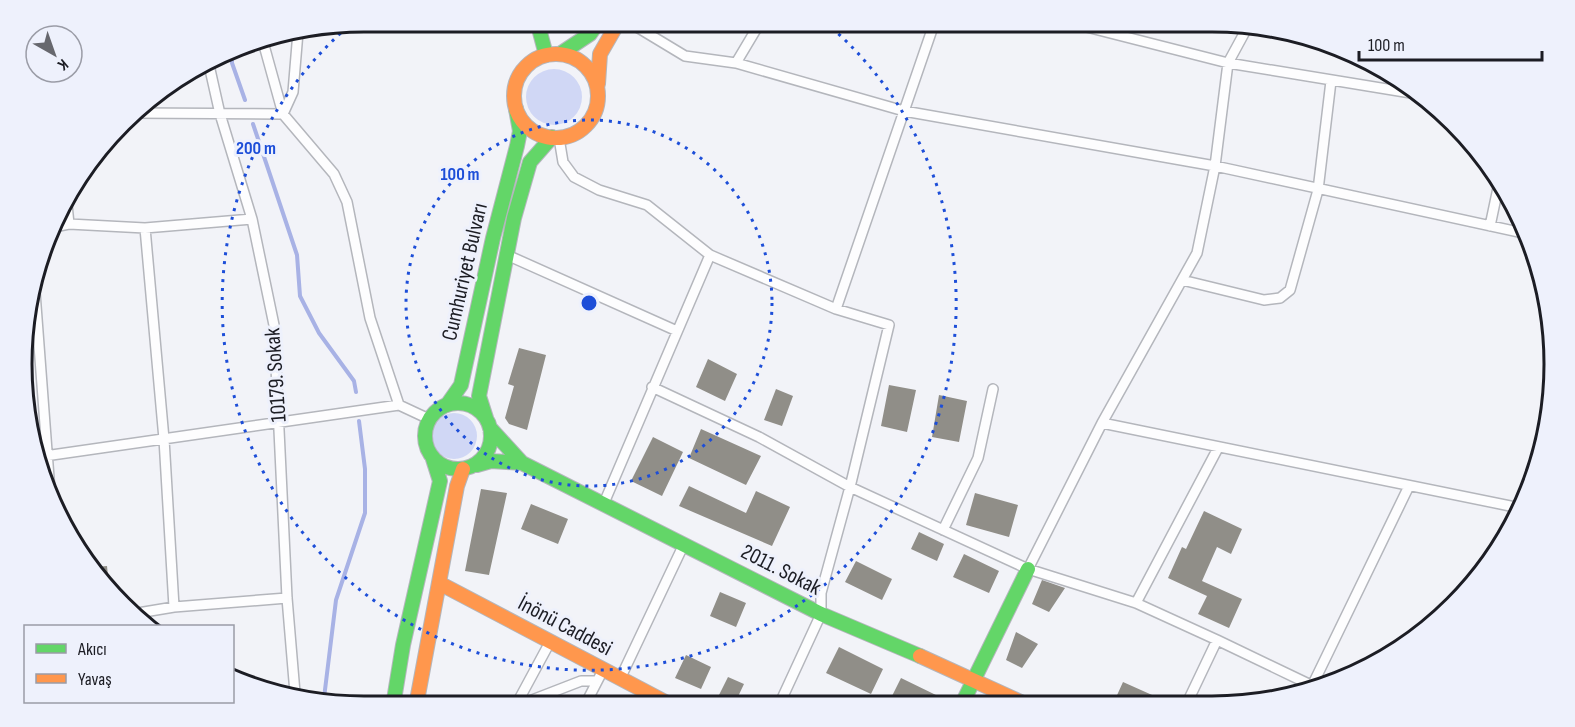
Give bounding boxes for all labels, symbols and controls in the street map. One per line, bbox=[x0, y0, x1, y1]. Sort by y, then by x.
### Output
north arrow bbox=[24, 24, 84, 84]
scale bar bbox=[1359, 24, 1542, 62]
text: 100 m bbox=[1368, 35, 1405, 56]
text: K bbox=[53, 55, 72, 74]
text: 200 m bbox=[236, 138, 276, 159]
text: 100 m bbox=[441, 164, 480, 185]
street label: Cumhuriyet Bulvarı bbox=[436, 201, 494, 343]
centre of rings bbox=[579, 293, 599, 313]
street label: 10179. Sokak bbox=[259, 326, 293, 423]
street label: 2011. Sokak bbox=[736, 538, 826, 602]
street label: İnönü Caddesi bbox=[513, 590, 617, 662]
legend bbox=[24, 625, 234, 703]
text: Akıcı bbox=[77, 639, 107, 660]
text: Yavaş bbox=[78, 669, 112, 690]

